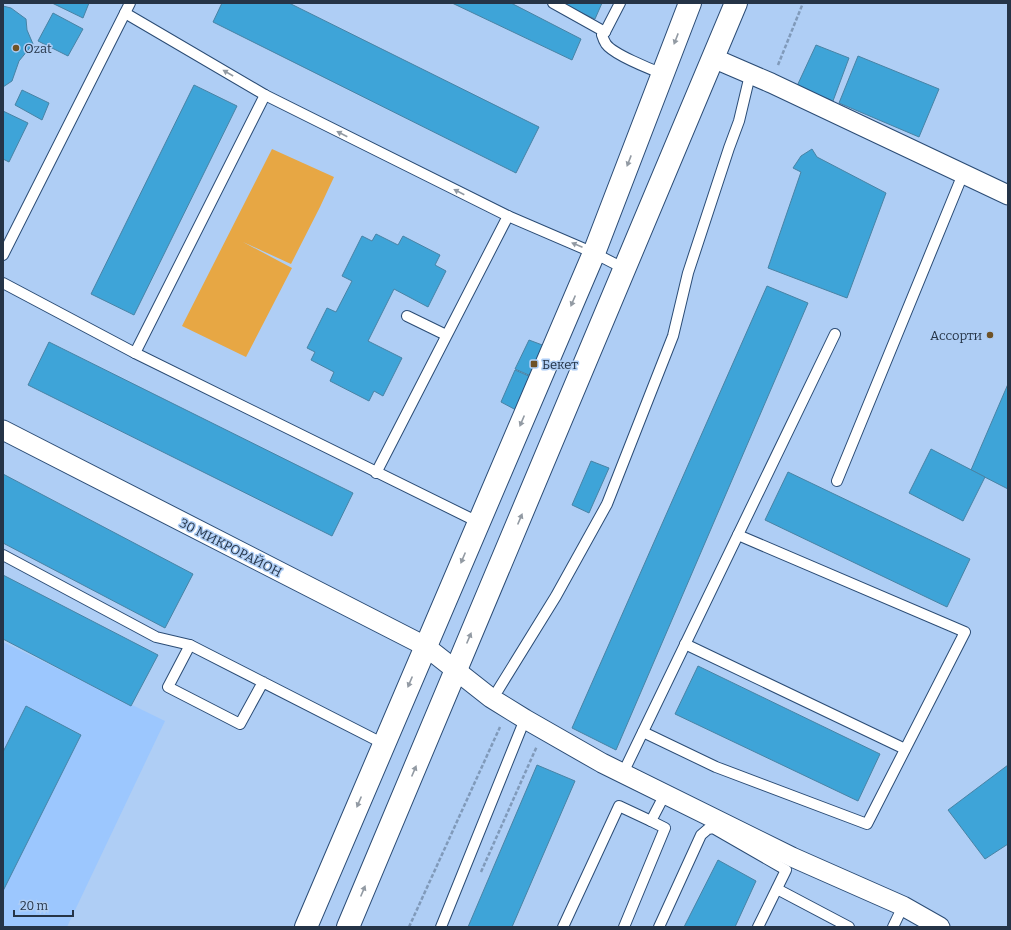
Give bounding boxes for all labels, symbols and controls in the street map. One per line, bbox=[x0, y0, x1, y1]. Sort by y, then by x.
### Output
one-way arrow bbox=[673, 34, 679, 46]
place label: Ozat bbox=[24, 41, 52, 56]
marker: Ozat bbox=[11, 43, 21, 53]
one-way arrow bbox=[223, 69, 233, 77]
one-way arrow bbox=[337, 130, 348, 137]
one-way arrow bbox=[626, 155, 632, 167]
one-way arrow bbox=[453, 189, 465, 195]
one-way arrow bbox=[571, 242, 583, 248]
one-way arrow bbox=[570, 296, 576, 307]
place label: Ассорти bbox=[930, 328, 982, 343]
marker: Ассорти bbox=[985, 330, 995, 340]
place label: Бекет bbox=[542, 357, 578, 372]
marker: Бекет bbox=[529, 359, 539, 369]
one-way arrow bbox=[518, 415, 524, 427]
one-way arrow bbox=[517, 512, 523, 524]
street label: 30 МИКРОРАЙОН bbox=[177, 515, 285, 580]
one-way arrow bbox=[459, 552, 466, 564]
one-way arrow bbox=[467, 632, 473, 644]
one-way arrow bbox=[407, 676, 413, 687]
one-way arrow bbox=[411, 765, 417, 777]
one-way arrow bbox=[356, 796, 362, 808]
one-way arrow bbox=[360, 885, 367, 897]
scale bar bbox=[14, 892, 73, 918]
text: 20 m bbox=[20, 899, 49, 913]

